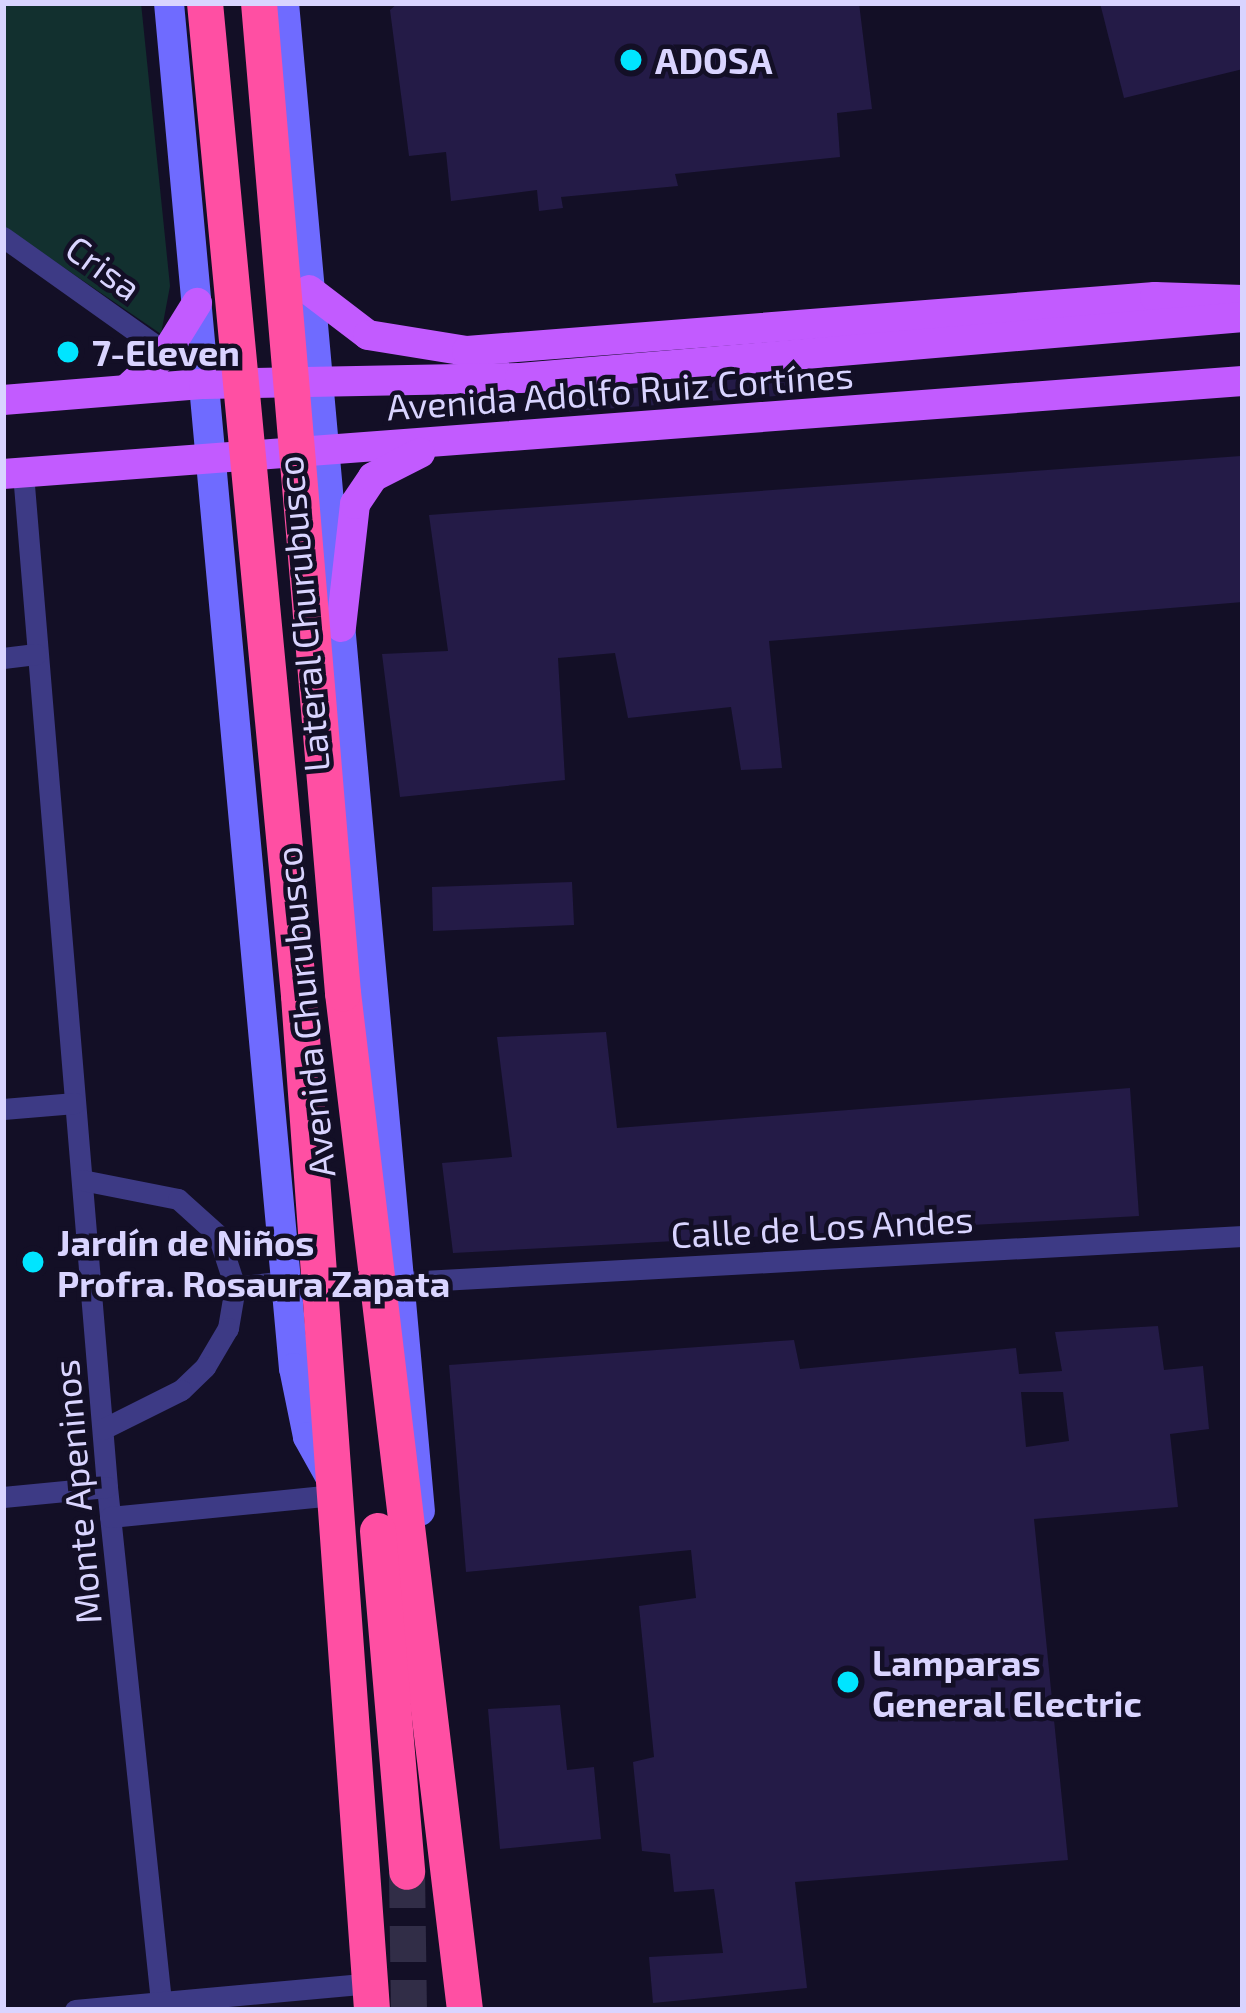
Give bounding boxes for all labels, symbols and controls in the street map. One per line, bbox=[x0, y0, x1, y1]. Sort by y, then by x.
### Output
place label: ADOSA bbox=[655, 38, 772, 82]
marker: ADOSA bbox=[618, 47, 644, 73]
street label: Crisa bbox=[58, 225, 150, 309]
place label: 7-Eleven bbox=[92, 330, 240, 374]
marker: 7-Eleven bbox=[55, 339, 81, 365]
street label: Avenida Adolfo Ruiz Cortínes bbox=[385, 352, 855, 428]
street label: Lateral Churubusco bbox=[267, 454, 337, 774]
street label: Avenida Churubusco bbox=[265, 845, 343, 1179]
street label: Calle de Los Andes bbox=[669, 1196, 975, 1256]
place label: Jardín de Niños Profra. Rosaura Zapata bbox=[57, 1219, 450, 1304]
marker: Jardín de Niños Profra. Rosaura Zapata bbox=[20, 1249, 46, 1275]
street label: Monte Apeninos bbox=[43, 1358, 109, 1626]
place label: Lamparas General Electric bbox=[872, 1639, 1143, 1724]
marker: Lamparas General Electric bbox=[835, 1669, 861, 1695]

